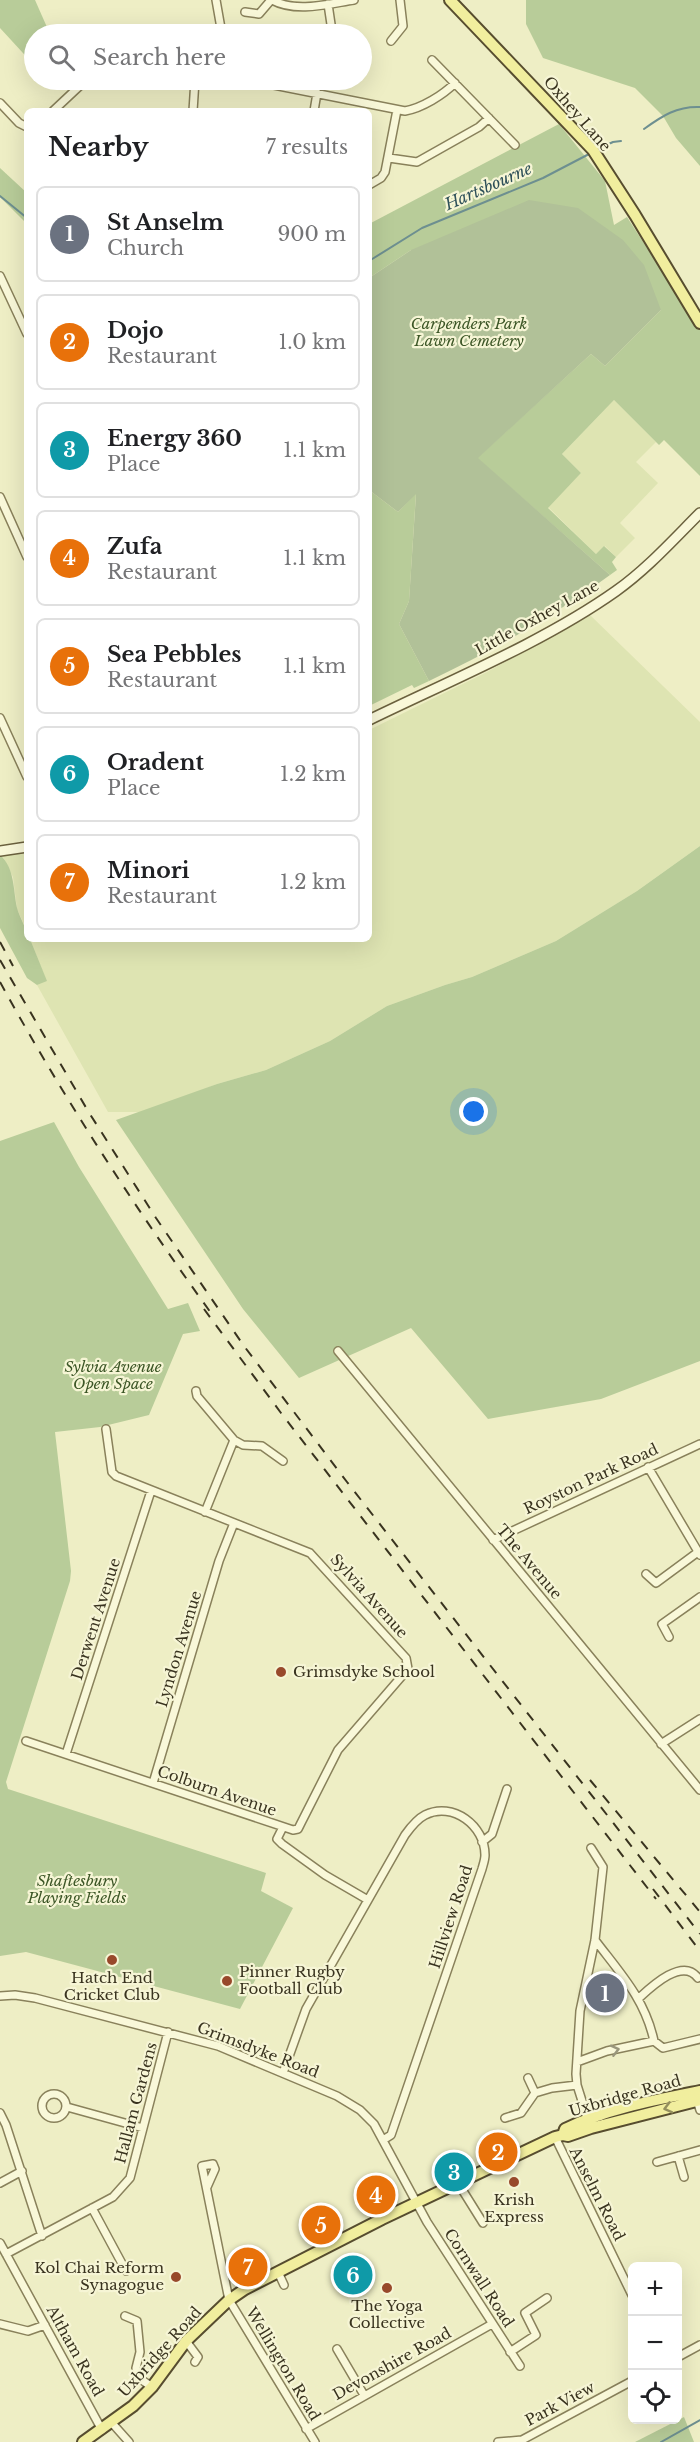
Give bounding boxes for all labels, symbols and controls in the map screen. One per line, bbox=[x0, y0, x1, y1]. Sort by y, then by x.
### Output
search box bbox=[24, 24, 372, 90]
icon: search bbox=[45, 41, 78, 74]
text: Search here bbox=[93, 44, 226, 71]
street label: Oxhey Lane bbox=[540, 72, 615, 155]
text: Nearby bbox=[48, 131, 149, 163]
text: 7 results bbox=[266, 135, 348, 159]
water label: Hartsbourne bbox=[440, 158, 535, 215]
text: St Anselm bbox=[107, 209, 224, 236]
text: 1 bbox=[65, 222, 74, 246]
text: 900 m bbox=[277, 222, 346, 246]
text: Church bbox=[107, 236, 184, 260]
park label: Carpenders Park Lawn Cemetery bbox=[411, 314, 527, 350]
text: Dojo bbox=[107, 317, 164, 344]
text: 2 bbox=[63, 330, 76, 354]
text: 1.0 km bbox=[278, 330, 346, 354]
text: Restaurant bbox=[107, 344, 217, 368]
text: Energy 360 bbox=[107, 425, 242, 452]
text: 3 bbox=[63, 438, 76, 462]
text: 1.1 km bbox=[283, 438, 346, 462]
text: Place bbox=[107, 452, 161, 476]
text: Zufa bbox=[107, 533, 162, 560]
text: 4 bbox=[63, 546, 76, 570]
text: 1.1 km bbox=[283, 546, 346, 570]
text: Restaurant bbox=[107, 560, 217, 584]
street label: Little Oxhey Lane bbox=[472, 576, 602, 659]
text: Sea Pebbles bbox=[107, 641, 242, 668]
text: 5 bbox=[64, 654, 75, 678]
text: 1.1 km bbox=[283, 654, 346, 678]
text: Restaurant bbox=[107, 668, 217, 692]
text: Oradent bbox=[107, 749, 204, 776]
text: 6 bbox=[63, 762, 76, 786]
text: 1.2 km bbox=[280, 762, 346, 786]
text: Place bbox=[107, 776, 161, 800]
text: Minori bbox=[107, 857, 190, 884]
text: 7 bbox=[64, 870, 75, 894]
text: 1.2 km bbox=[280, 870, 346, 894]
text: Restaurant bbox=[107, 884, 217, 908]
your location bbox=[459, 1097, 488, 1126]
park label: Sylvia Avenue Open Space bbox=[64, 1357, 162, 1393]
street label: Royston Park Road bbox=[520, 1439, 661, 1518]
street label: The Avenue bbox=[493, 1520, 566, 1603]
street label: Sylvia Avenue bbox=[327, 1550, 412, 1642]
street label: Derwent Avenue bbox=[67, 1556, 124, 1682]
street label: Lyndon Avenue bbox=[152, 1588, 205, 1709]
place label: Grimsdyke School bbox=[293, 1662, 435, 1681]
marker: Grimsdyke School bbox=[274, 1665, 288, 1679]
street label: Colburn Avenue bbox=[155, 1761, 279, 1820]
street label: Hillview Road bbox=[425, 1863, 476, 1971]
park label: Shaftesbury Playing Fields bbox=[27, 1871, 127, 1907]
marker: Hatch End Cricket Club bbox=[105, 1953, 119, 1967]
place label: Pinner Rugby Football Club bbox=[239, 1962, 345, 1998]
place label: Hatch End Cricket Club bbox=[64, 1968, 160, 2004]
pin: 1 bbox=[586, 1970, 624, 2016]
marker: Pinner Rugby Football Club bbox=[220, 1974, 234, 1988]
street label: Grimsdyke Road bbox=[194, 2018, 322, 2082]
street label: Hallam Gardens bbox=[110, 2040, 161, 2166]
one-way arrow bbox=[610, 2044, 620, 2057]
street label: Uxbridge Road bbox=[567, 2070, 683, 2121]
one-way arrow bbox=[663, 2101, 674, 2113]
pin: 2 bbox=[478, 2130, 518, 2174]
street label: Anselm Road bbox=[565, 2143, 629, 2244]
pin: 3 bbox=[434, 2150, 474, 2194]
pin: 4 bbox=[356, 2172, 395, 2218]
marker: Krish Express bbox=[507, 2175, 521, 2189]
place label: Krish Express bbox=[484, 2190, 544, 2226]
pin: 5 bbox=[302, 2202, 340, 2248]
street label: Cornwall Road bbox=[440, 2225, 518, 2331]
pin: 7 bbox=[228, 2244, 268, 2290]
pin: 6 bbox=[334, 2252, 372, 2298]
place label: Kol Chai Reform Synagogue bbox=[34, 2258, 164, 2294]
map controls bbox=[628, 2262, 682, 2424]
button: + bbox=[628, 2262, 682, 2316]
marker: Kol Chai Reform Synagogue bbox=[169, 2270, 183, 2284]
marker: The Yoga Collective bbox=[380, 2281, 394, 2295]
place label: The Yoga Collective bbox=[349, 2296, 425, 2332]
street label: Altham Road bbox=[42, 2301, 108, 2400]
street label: Uxbridge Road bbox=[114, 2302, 205, 2401]
street label: Wellington Road bbox=[241, 2303, 325, 2424]
button: − bbox=[628, 2316, 682, 2370]
street label: Devonshire Road bbox=[329, 2323, 454, 2404]
button: locate bbox=[628, 2370, 682, 2424]
street label: Park View bbox=[522, 2377, 598, 2430]

